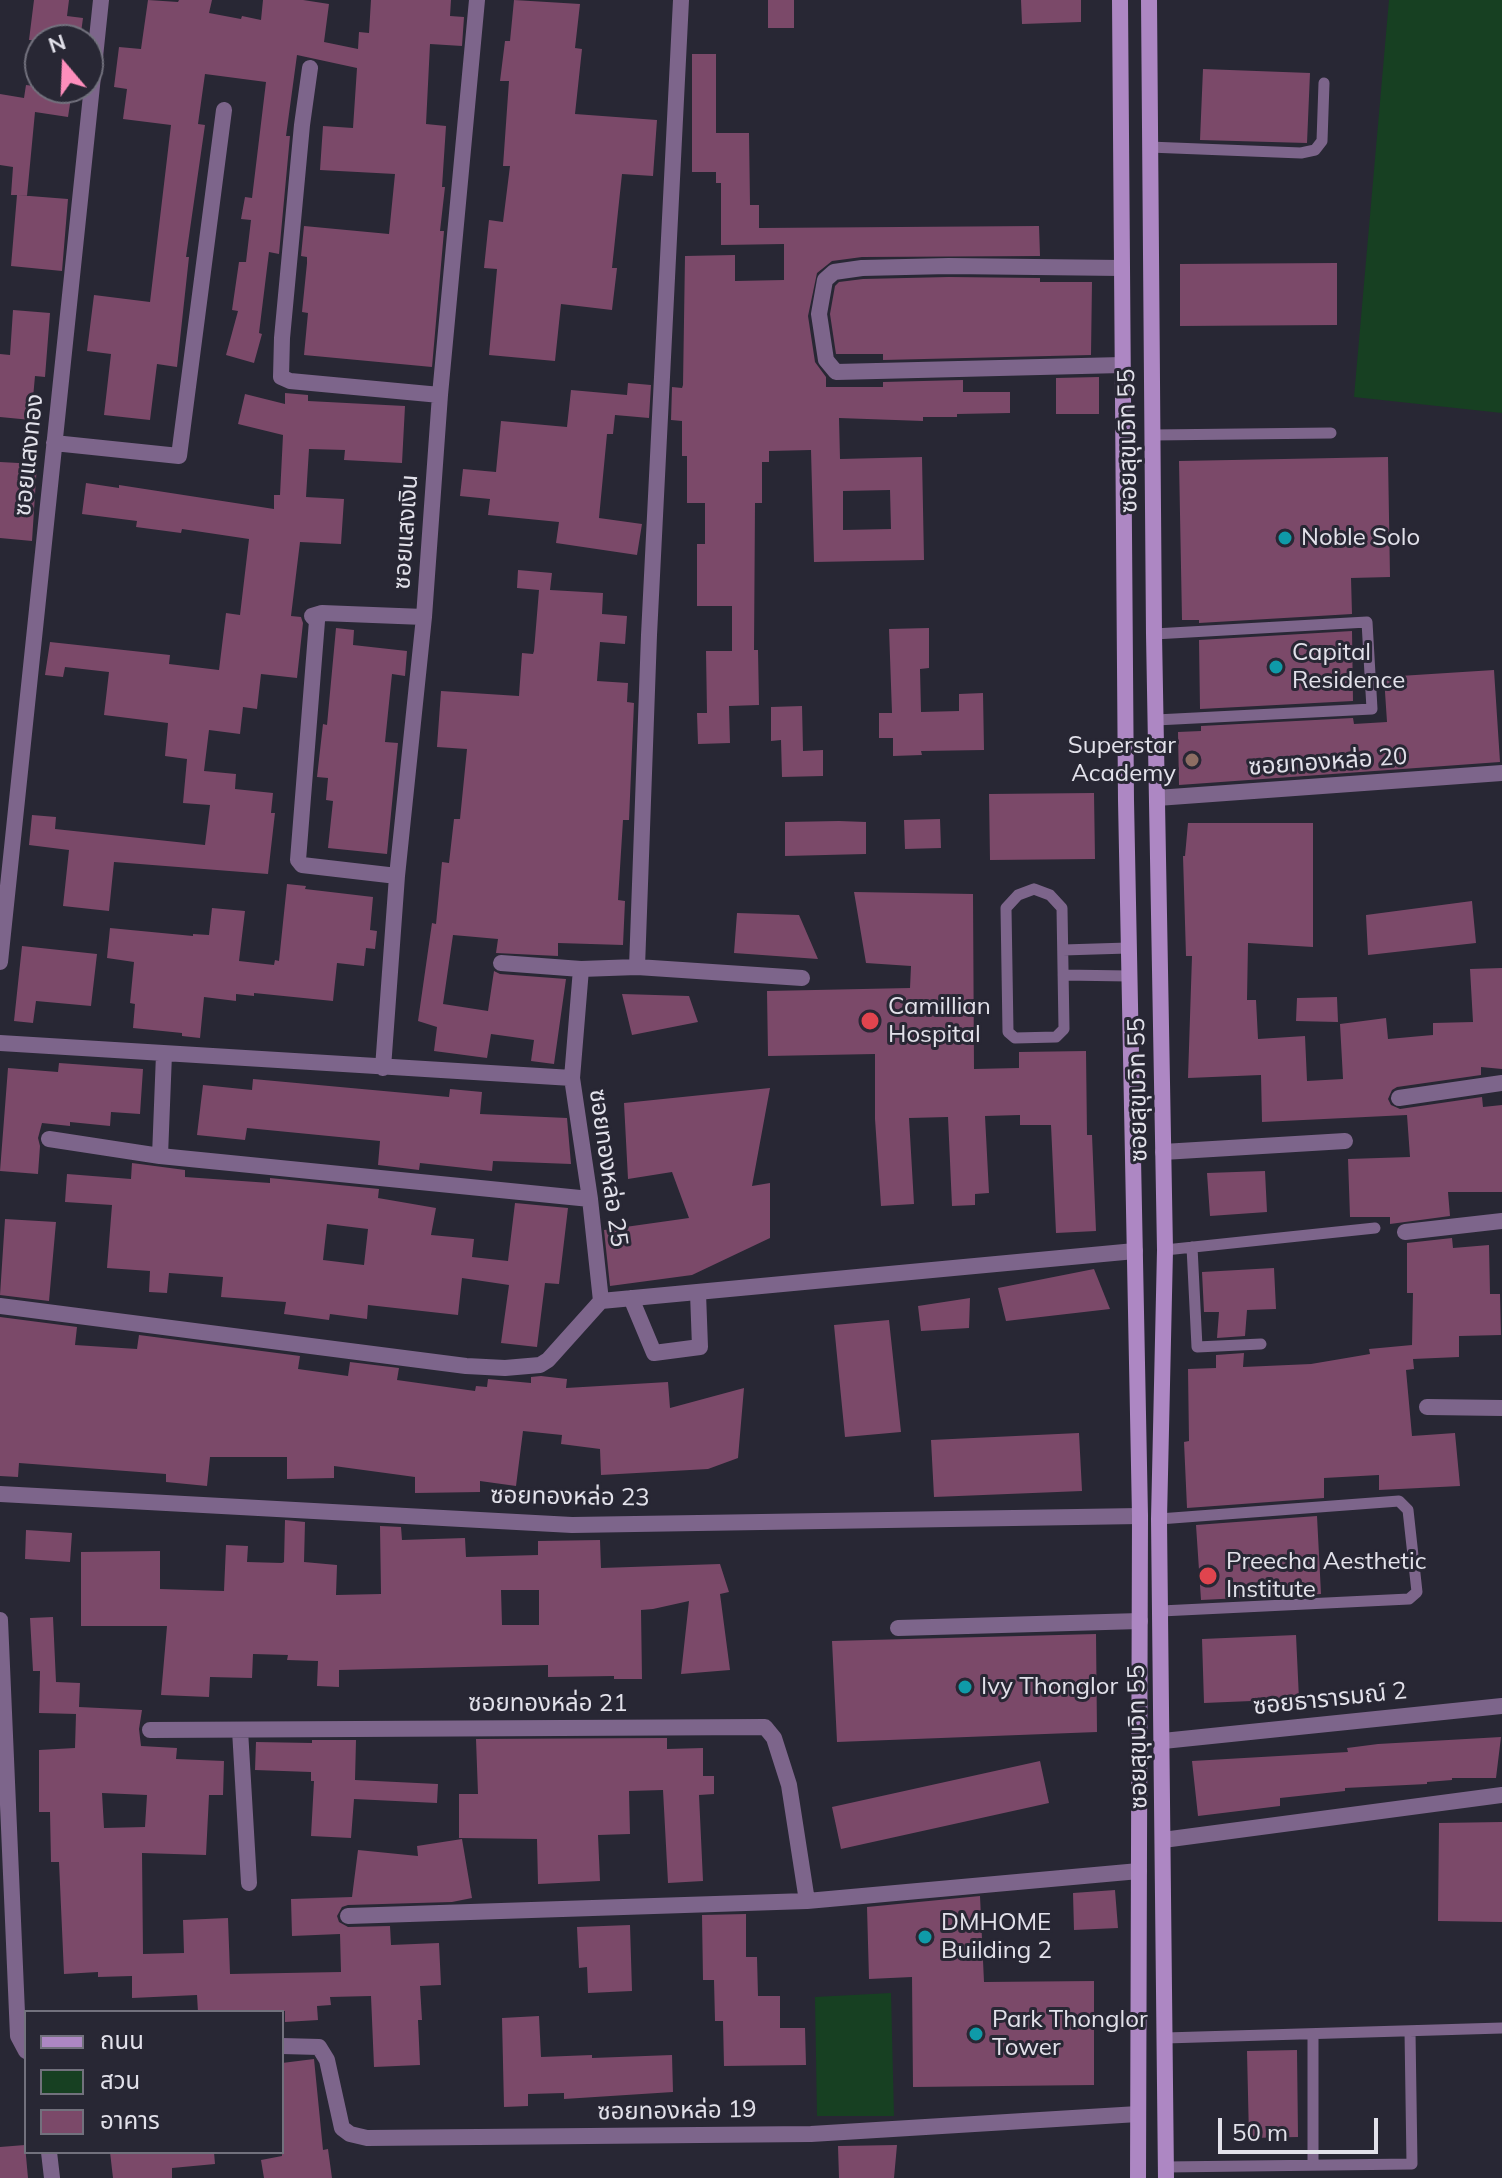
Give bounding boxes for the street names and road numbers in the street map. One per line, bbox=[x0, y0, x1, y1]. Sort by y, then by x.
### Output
street label: ซอยสุขุมวิท 55 bbox=[1112, 369, 1144, 513]
street label: ซอยแสงทอง bbox=[8, 392, 50, 518]
street label: ซอยแสงเงิน bbox=[388, 474, 424, 590]
street label: ซอยทองหล่อ 20 bbox=[1248, 742, 1408, 782]
street label: ซอยสุขุมวิท 55 bbox=[1122, 1018, 1154, 1162]
street label: ซอยทองหล่อ 25 bbox=[583, 1087, 633, 1249]
street label: ซอยทองหล่อ 23 bbox=[490, 1481, 650, 1513]
street label: ซอยสุขุมวิท 55 bbox=[1122, 1665, 1154, 1809]
street label: ซอยธารารมณ์ 2 bbox=[1252, 1677, 1408, 1721]
street label: ซอยทองหล่อ 21 bbox=[468, 1690, 628, 1718]
street label: ซอยทองหล่อ 19 bbox=[597, 2095, 757, 2127]

